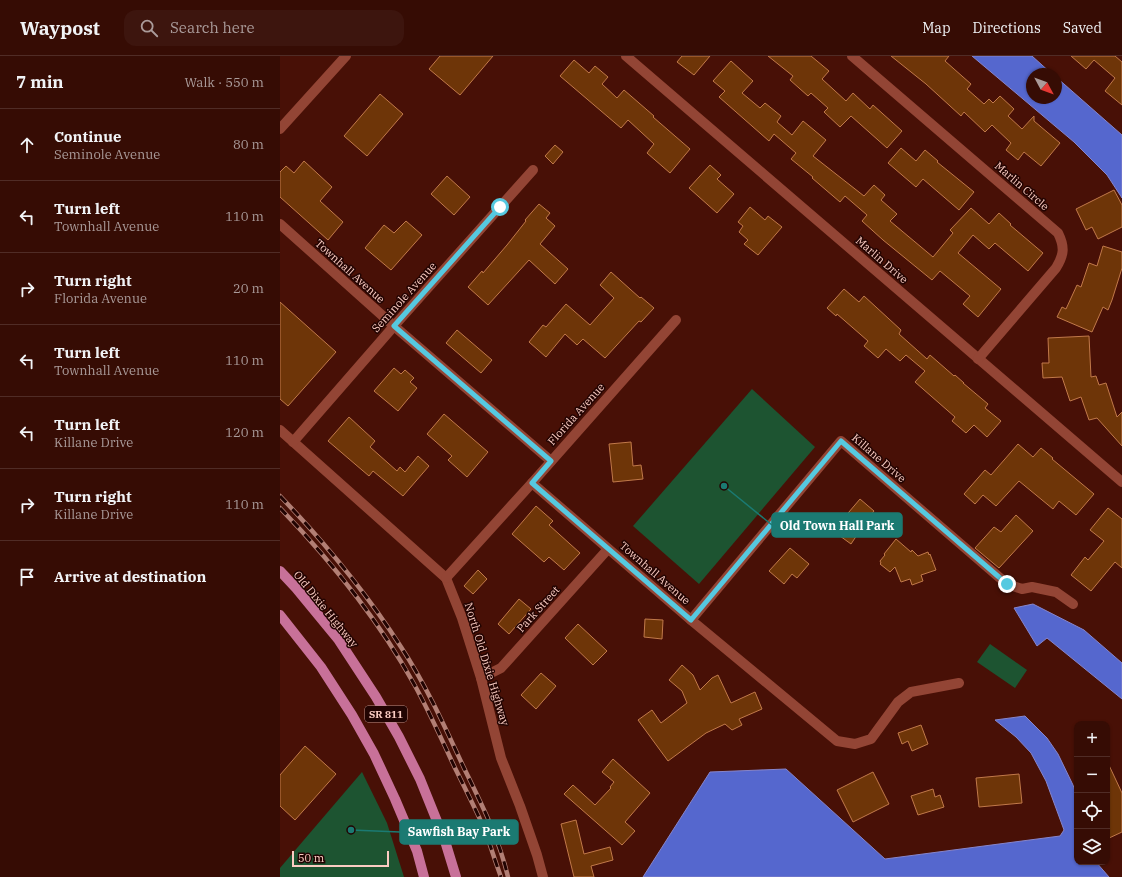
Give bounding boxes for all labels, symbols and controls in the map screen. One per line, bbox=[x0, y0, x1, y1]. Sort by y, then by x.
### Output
search box bbox=[124, 10, 404, 46]
text: Waypost bbox=[20, 16, 100, 40]
icon: search bbox=[138, 17, 160, 39]
text: Search here bbox=[170, 18, 254, 37]
text: Map bbox=[922, 19, 951, 37]
text: Directions bbox=[973, 19, 1041, 37]
text: Saved bbox=[1063, 19, 1102, 37]
north arrow bbox=[1026, 68, 1062, 104]
text: 7 min bbox=[16, 71, 64, 93]
text: Walk · 550 m bbox=[185, 74, 264, 91]
text: Continue bbox=[54, 127, 121, 146]
icon: ahead bbox=[16, 134, 38, 156]
text: 80 m bbox=[233, 136, 264, 153]
text: Seminole Avenue bbox=[54, 146, 160, 163]
street label: Marlin Circle bbox=[992, 159, 1052, 213]
route start bbox=[491, 198, 509, 216]
text: Turn left bbox=[54, 199, 120, 218]
icon: left bbox=[16, 206, 38, 228]
text: 110 m bbox=[225, 208, 264, 225]
text: Townhall Avenue bbox=[54, 218, 159, 235]
street label: Marlin Drive bbox=[853, 234, 911, 287]
street label: Townhall Avenue bbox=[312, 236, 388, 306]
street label: Seminole Avenue bbox=[369, 259, 439, 335]
text: Turn right bbox=[54, 271, 132, 290]
icon: right bbox=[16, 278, 38, 300]
text: 20 m bbox=[233, 280, 264, 297]
text: Florida Avenue bbox=[54, 290, 147, 307]
text: Turn left bbox=[54, 343, 120, 362]
icon: left bbox=[16, 350, 38, 372]
text: 110 m bbox=[225, 352, 264, 369]
text: Townhall Avenue bbox=[54, 362, 159, 379]
street label: Florida Avenue bbox=[544, 380, 608, 448]
text: Turn left bbox=[54, 415, 120, 434]
icon: left bbox=[16, 422, 38, 444]
text: 120 m bbox=[225, 424, 264, 441]
street label: Killane Drive bbox=[849, 431, 909, 485]
text: Killane Drive bbox=[54, 434, 133, 451]
text: Turn right bbox=[54, 487, 132, 506]
icon: right bbox=[16, 494, 38, 516]
text: 110 m bbox=[225, 496, 264, 513]
text: Killane Drive bbox=[54, 506, 133, 523]
callout: Old Town Hall Park bbox=[772, 513, 902, 537]
text: Old Town Hall Park bbox=[780, 518, 895, 533]
street label: Townhall Avenue bbox=[617, 538, 693, 608]
icon: arrive bbox=[16, 566, 38, 588]
text: Arrive at destination bbox=[54, 567, 206, 586]
street label: Old Dixie Highway bbox=[291, 568, 361, 650]
route end bbox=[998, 575, 1016, 593]
street label: Park Street bbox=[514, 583, 563, 635]
street label: North Old Dixie Highway bbox=[462, 601, 512, 727]
road number: SR 811 bbox=[365, 706, 407, 722]
map controls bbox=[1074, 721, 1110, 865]
button: + bbox=[1074, 721, 1110, 757]
button: − bbox=[1074, 757, 1110, 793]
button: locate bbox=[1074, 793, 1110, 829]
callout: Sawfish Bay Park bbox=[400, 820, 518, 844]
text: Sawfish Bay Park bbox=[408, 824, 511, 839]
button: layers bbox=[1074, 829, 1110, 865]
scale bar bbox=[292, 849, 389, 868]
text: 50 m bbox=[298, 851, 324, 865]

